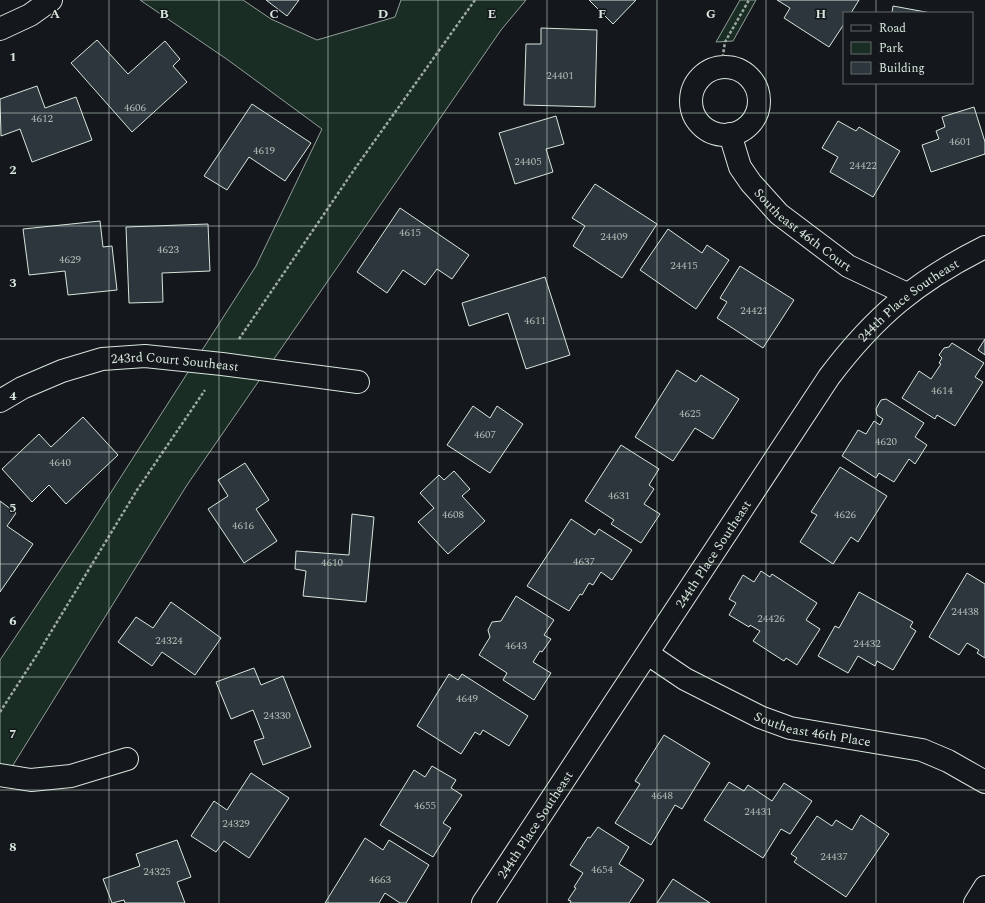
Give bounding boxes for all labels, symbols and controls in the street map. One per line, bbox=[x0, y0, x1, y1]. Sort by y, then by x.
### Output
text: A bbox=[50, 4, 60, 24]
text: B bbox=[159, 4, 169, 24]
text: C bbox=[269, 4, 279, 24]
text: D bbox=[378, 4, 388, 24]
text: E bbox=[488, 4, 497, 24]
text: F bbox=[598, 4, 606, 24]
text: G bbox=[706, 4, 716, 24]
text: H bbox=[816, 4, 827, 24]
legend bbox=[843, 12, 973, 84]
text: Road bbox=[879, 19, 906, 38]
text: Park bbox=[879, 39, 904, 58]
text: 1 bbox=[9, 47, 17, 67]
text: Building bbox=[879, 59, 925, 78]
house number: 24401 bbox=[546, 67, 574, 84]
house number: 4606 bbox=[124, 99, 146, 116]
house number: 4612 bbox=[31, 110, 53, 127]
house number: 4601 bbox=[949, 133, 971, 150]
house number: 4619 bbox=[253, 142, 275, 159]
house number: 24405 bbox=[514, 153, 542, 170]
house number: 24422 bbox=[849, 157, 877, 174]
text: 2 bbox=[9, 160, 17, 180]
street label: Southeast 46th Court bbox=[749, 184, 855, 277]
house number: 4615 bbox=[399, 224, 421, 241]
house number: 24409 bbox=[600, 228, 628, 245]
house number: 4623 bbox=[157, 241, 179, 258]
house number: 4629 bbox=[59, 251, 81, 268]
street label: 244th Place Southeast bbox=[853, 254, 963, 347]
house number: 24415 bbox=[670, 257, 698, 274]
text: 3 bbox=[9, 273, 17, 293]
house number: 24421 bbox=[740, 302, 768, 319]
house number: 4611 bbox=[524, 312, 546, 329]
street label: 243rd Court Southeast bbox=[110, 347, 240, 377]
house number: 4614 bbox=[931, 382, 953, 399]
text: 4 bbox=[9, 386, 17, 406]
house number: 4625 bbox=[679, 405, 701, 422]
house number: 4607 bbox=[474, 426, 496, 443]
house number: 4620 bbox=[875, 433, 897, 450]
house number: 4640 bbox=[49, 454, 71, 471]
house number: 4631 bbox=[608, 487, 630, 504]
street label: 244th Place Southeast bbox=[671, 496, 757, 612]
text: 5 bbox=[9, 498, 17, 518]
house number: 4608 bbox=[442, 506, 464, 523]
house number: 4626 bbox=[834, 506, 856, 523]
house number: 4616 bbox=[232, 517, 254, 534]
house number: 4637 bbox=[573, 553, 595, 570]
house number: 4610 bbox=[321, 554, 343, 571]
house number: 24438 bbox=[951, 603, 979, 620]
house number: 24426 bbox=[757, 610, 785, 627]
text: 6 bbox=[9, 611, 17, 631]
house number: 24324 bbox=[155, 632, 183, 649]
house number: 24432 bbox=[853, 635, 881, 652]
house number: 4643 bbox=[505, 637, 527, 654]
house number: 4649 bbox=[456, 690, 478, 707]
house number: 24330 bbox=[263, 707, 291, 724]
street label: Southeast 46th Place bbox=[750, 707, 872, 752]
text: 7 bbox=[9, 724, 17, 744]
street label: 244th Place Southeast bbox=[493, 767, 579, 883]
house number: 4648 bbox=[651, 787, 673, 804]
house number: 4655 bbox=[414, 797, 436, 814]
house number: 24431 bbox=[744, 803, 772, 820]
house number: 24329 bbox=[222, 815, 250, 832]
text: 8 bbox=[9, 837, 17, 857]
house number: 24437 bbox=[820, 848, 848, 865]
house number: 4654 bbox=[591, 861, 613, 878]
house number: 24325 bbox=[143, 863, 171, 880]
house number: 4663 bbox=[369, 871, 391, 888]

